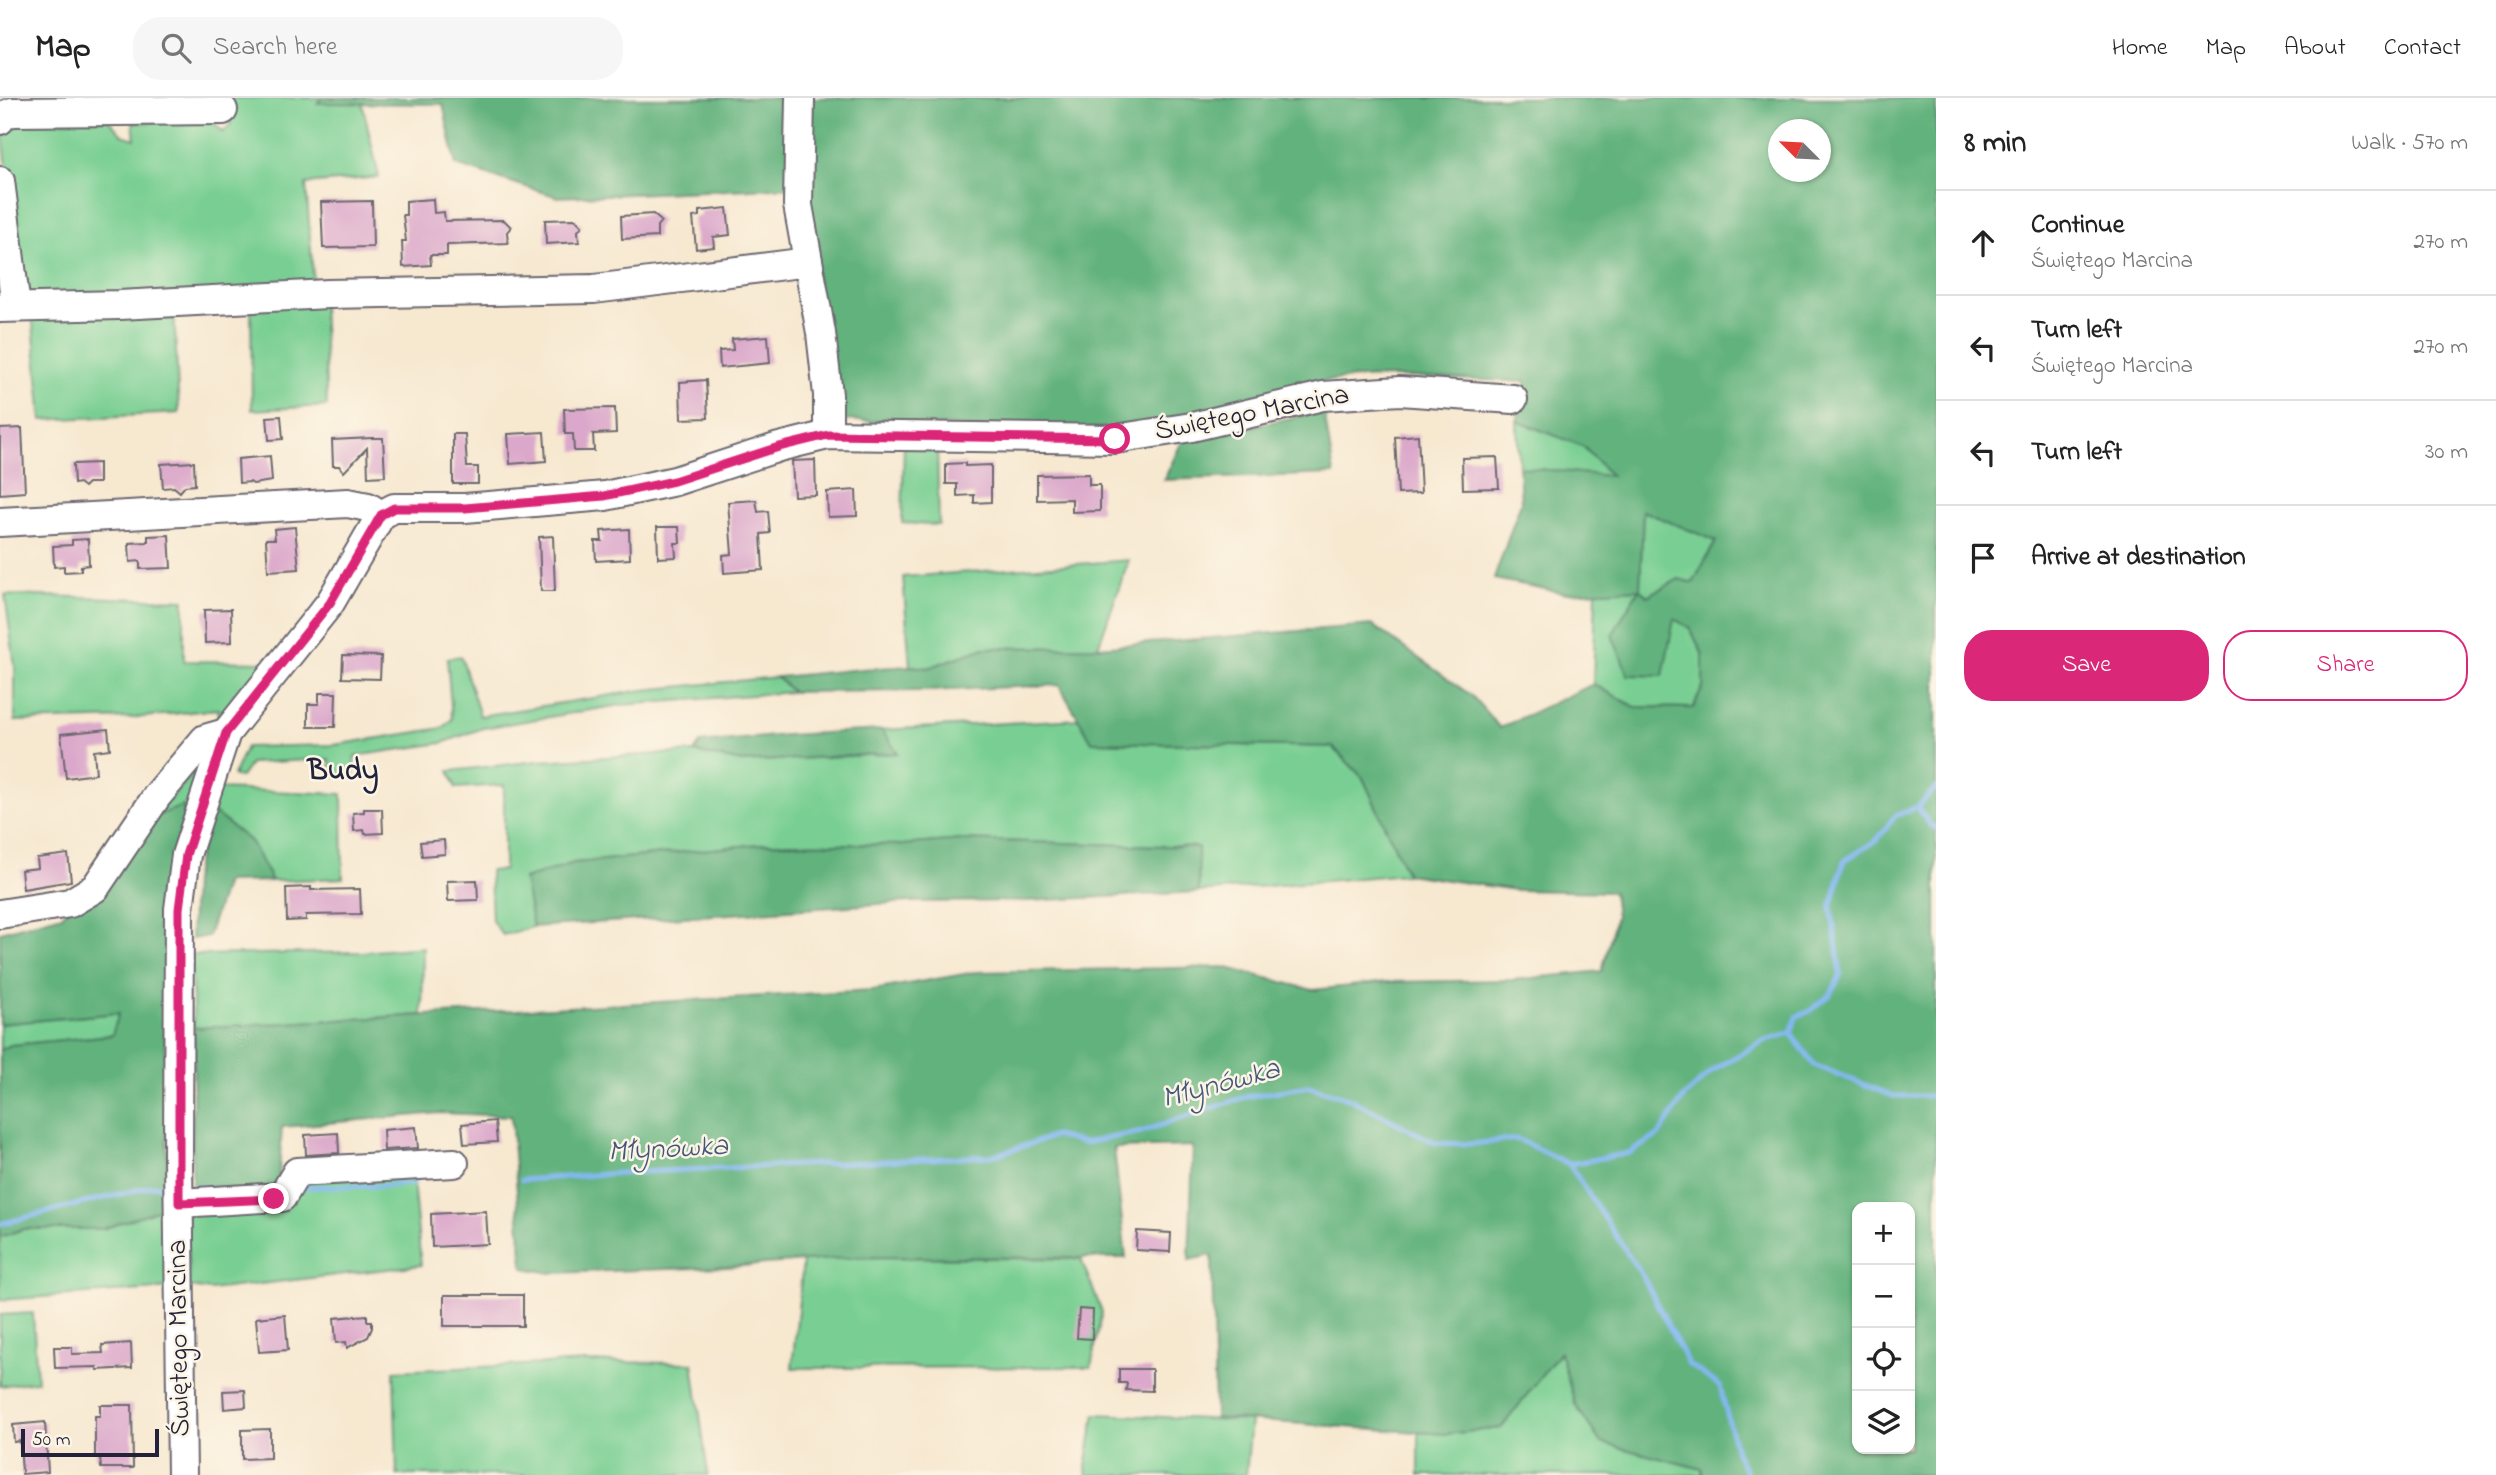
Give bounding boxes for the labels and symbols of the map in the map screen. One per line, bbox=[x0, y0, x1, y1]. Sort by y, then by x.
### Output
north arrow bbox=[1768, 119, 1831, 182]
street label: Świętego Marcina bbox=[1151, 375, 1353, 453]
route start bbox=[1099, 423, 1130, 454]
district label: Budy bbox=[306, 750, 378, 794]
water label: Młynówka bbox=[1157, 1048, 1286, 1122]
water label: Młynówka bbox=[607, 1125, 730, 1175]
route end bbox=[258, 1183, 289, 1214]
street label: Świętego Marcina bbox=[158, 1239, 202, 1437]
scale bar bbox=[21, 1426, 159, 1458]

